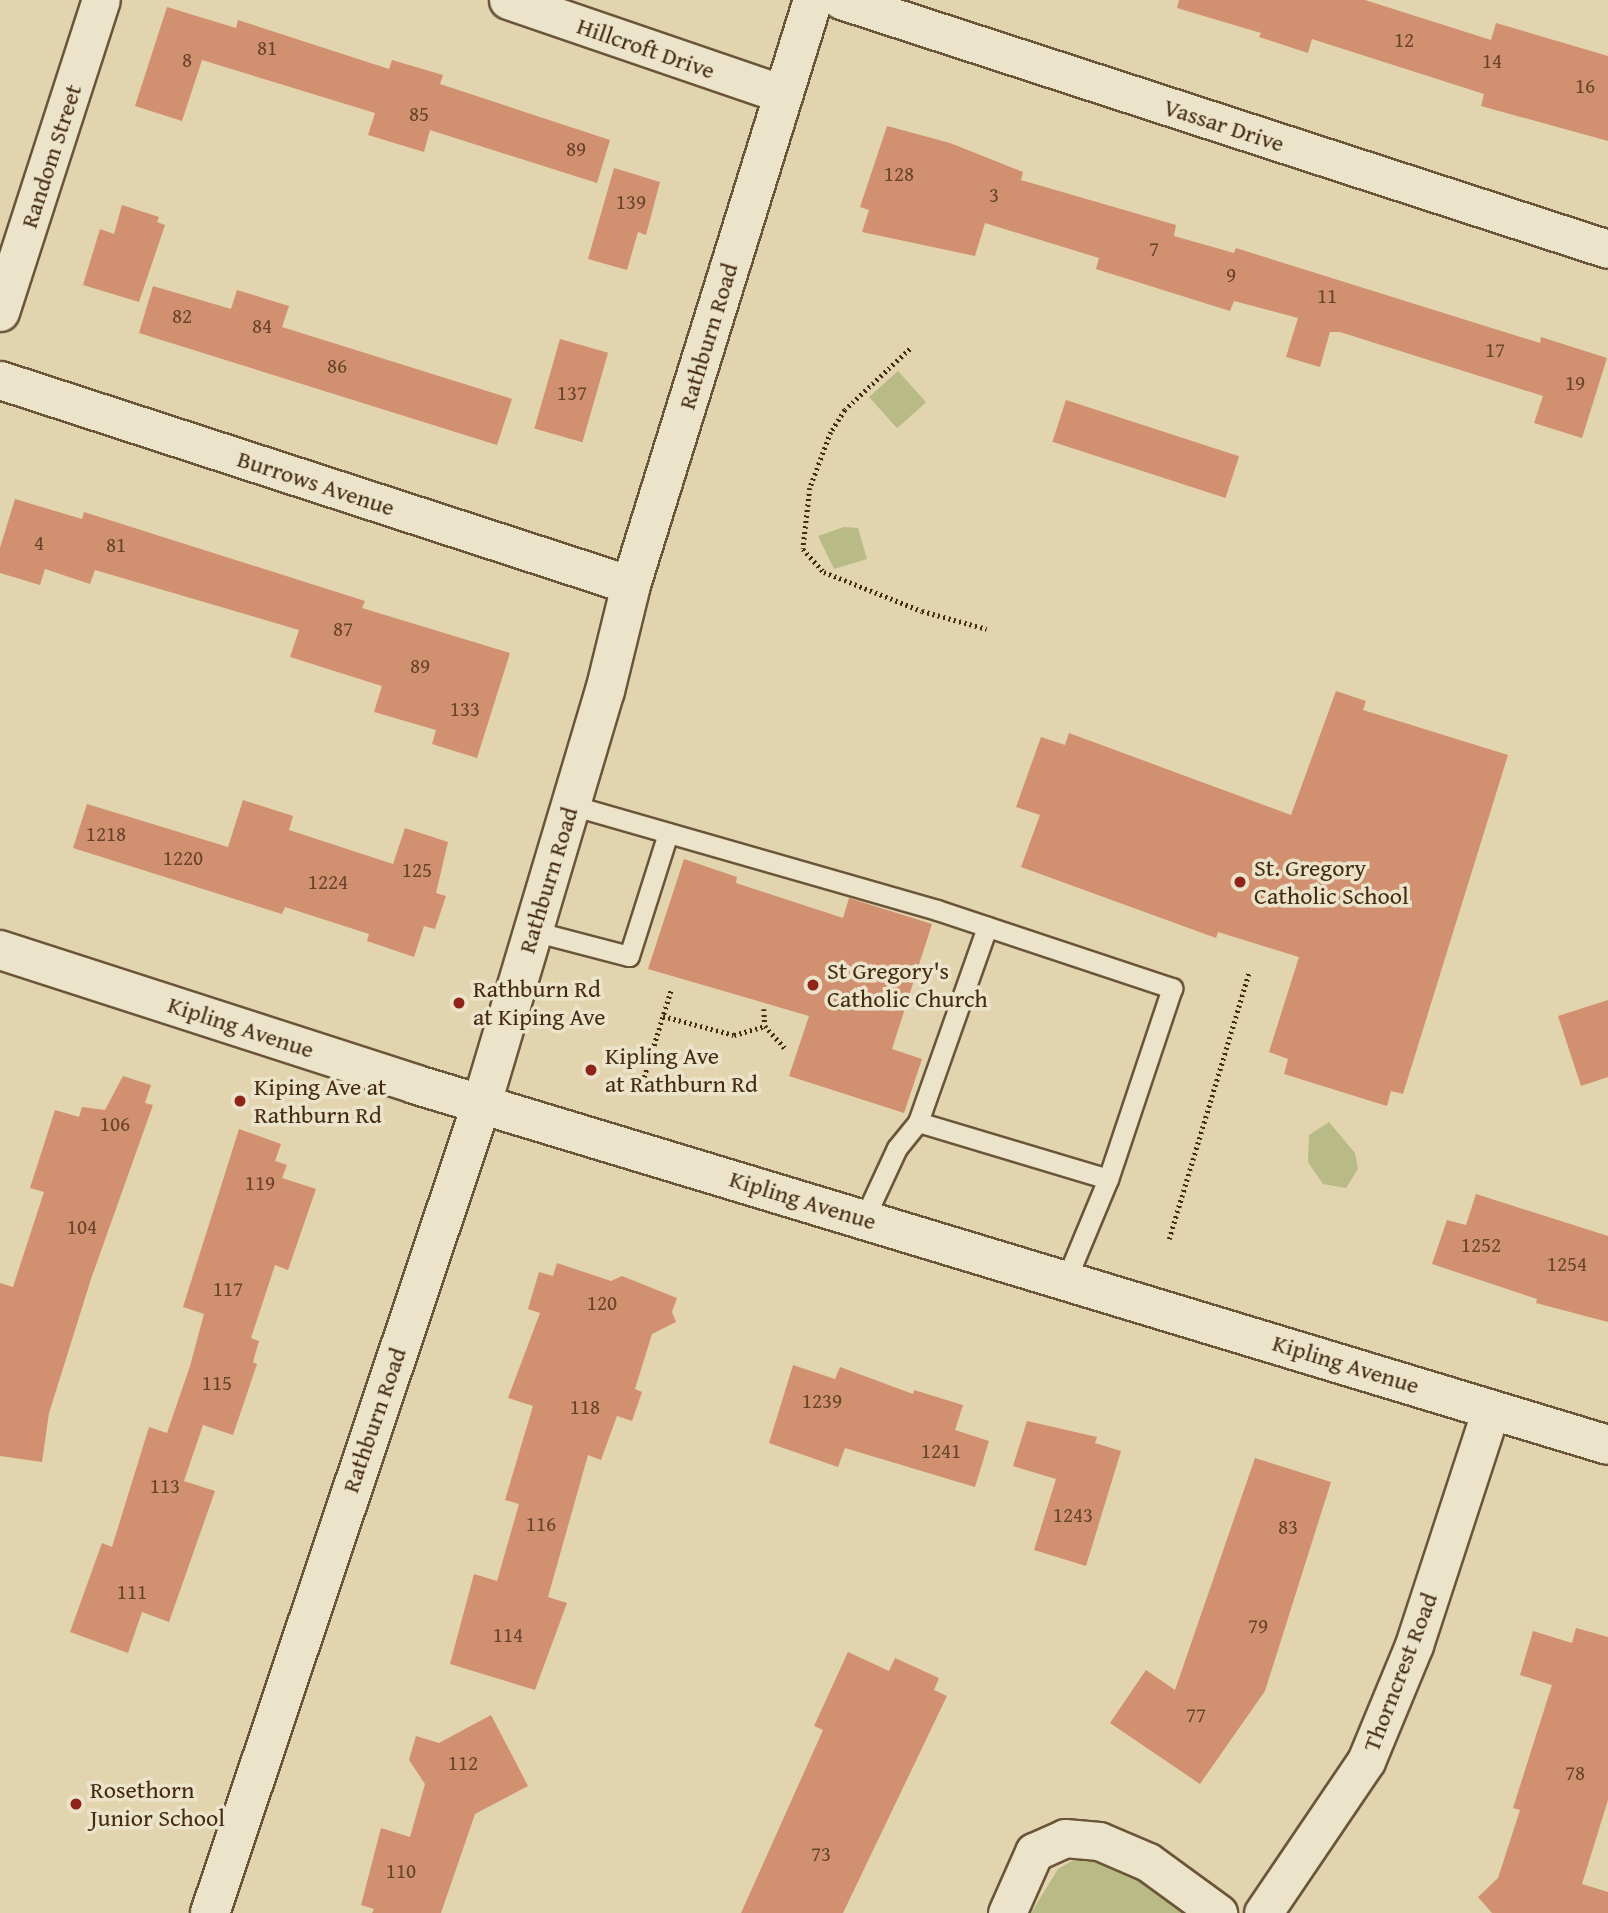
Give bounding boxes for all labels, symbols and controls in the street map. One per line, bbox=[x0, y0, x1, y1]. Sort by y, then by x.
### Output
street label: Hillcroft Drive bbox=[573, 11, 719, 85]
house number: 12 bbox=[1394, 27, 1414, 53]
house number: 81 bbox=[257, 35, 277, 61]
house number: 8 bbox=[182, 47, 192, 73]
house number: 14 bbox=[1482, 48, 1502, 74]
house number: 16 bbox=[1575, 73, 1595, 99]
street label: Random Street bbox=[14, 81, 88, 231]
street label: Vassar Drive bbox=[1160, 92, 1288, 158]
house number: 85 bbox=[409, 101, 429, 127]
house number: 89 bbox=[566, 136, 586, 162]
house number: 128 bbox=[884, 161, 914, 187]
house number: 3 bbox=[989, 182, 999, 208]
house number: 139 bbox=[616, 189, 646, 215]
house number: 7 bbox=[1149, 236, 1159, 262]
street label: Rathburn Road bbox=[672, 259, 744, 413]
house number: 9 bbox=[1226, 262, 1236, 288]
house number: 11 bbox=[1317, 283, 1337, 309]
house number: 82 bbox=[172, 303, 192, 329]
house number: 84 bbox=[252, 313, 272, 339]
house number: 17 bbox=[1485, 337, 1505, 363]
house number: 86 bbox=[327, 353, 347, 379]
house number: 19 bbox=[1565, 370, 1585, 396]
house number: 137 bbox=[557, 380, 587, 406]
street label: Burrows Avenue bbox=[234, 444, 398, 522]
house number: 4 bbox=[34, 530, 44, 556]
house number: 81 bbox=[106, 532, 126, 558]
house number: 87 bbox=[333, 616, 353, 642]
house number: 89 bbox=[410, 653, 430, 679]
house number: 133 bbox=[450, 696, 480, 722]
street label: Rathburn Road bbox=[512, 803, 584, 957]
house number: 1218 bbox=[86, 821, 126, 847]
house number: 1220 bbox=[163, 845, 203, 871]
place label: St. Gregory Catholic School bbox=[1254, 854, 1409, 910]
house number: 125 bbox=[402, 857, 432, 883]
house number: 1224 bbox=[308, 869, 348, 895]
marker: St. Gregory Catholic School bbox=[1232, 874, 1248, 890]
place label: St Gregory's Catholic Church bbox=[827, 957, 988, 1013]
place label: Rathburn Rd at Kiping Ave bbox=[473, 975, 605, 1031]
marker: St Gregory's Catholic Church bbox=[805, 977, 821, 993]
street label: Kipling Avenue bbox=[164, 990, 318, 1064]
marker: Rathburn Rd at Kiping Ave bbox=[451, 995, 467, 1011]
place label: Kipling Ave at Rathburn Rd bbox=[605, 1042, 758, 1098]
marker: Kipling Ave at Rathburn Rd bbox=[583, 1062, 599, 1078]
place label: Kiping Ave at Rathburn Rd bbox=[254, 1073, 386, 1129]
marker: Kiping Ave at Rathburn Rd bbox=[232, 1093, 248, 1109]
house number: 106 bbox=[100, 1111, 130, 1137]
street label: Kipling Avenue bbox=[726, 1164, 880, 1236]
house number: 119 bbox=[245, 1170, 275, 1196]
house number: 104 bbox=[67, 1214, 97, 1240]
house number: 1252 bbox=[1461, 1232, 1501, 1258]
house number: 1254 bbox=[1547, 1251, 1587, 1277]
house number: 117 bbox=[213, 1276, 243, 1302]
house number: 120 bbox=[587, 1290, 617, 1316]
street label: Kipling Avenue bbox=[1269, 1328, 1423, 1400]
street label: Rathburn Road bbox=[336, 1344, 412, 1496]
house number: 115 bbox=[202, 1370, 232, 1396]
house number: 1239 bbox=[802, 1388, 842, 1414]
house number: 118 bbox=[570, 1394, 600, 1420]
house number: 1241 bbox=[921, 1438, 961, 1464]
house number: 113 bbox=[150, 1473, 180, 1499]
house number: 1243 bbox=[1053, 1502, 1093, 1528]
house number: 116 bbox=[526, 1511, 556, 1537]
house number: 83 bbox=[1278, 1514, 1298, 1540]
house number: 111 bbox=[117, 1579, 147, 1605]
street label: Thorncrest Road bbox=[1357, 1589, 1443, 1755]
house number: 79 bbox=[1248, 1613, 1268, 1639]
house number: 114 bbox=[493, 1622, 523, 1648]
house number: 77 bbox=[1186, 1702, 1206, 1728]
house number: 112 bbox=[448, 1750, 478, 1776]
house number: 78 bbox=[1565, 1760, 1585, 1786]
place label: Rosethorn Junior School bbox=[90, 1776, 225, 1832]
marker: Rosethorn Junior School bbox=[68, 1796, 84, 1812]
house number: 73 bbox=[811, 1841, 831, 1867]
house number: 110 bbox=[386, 1858, 416, 1884]

